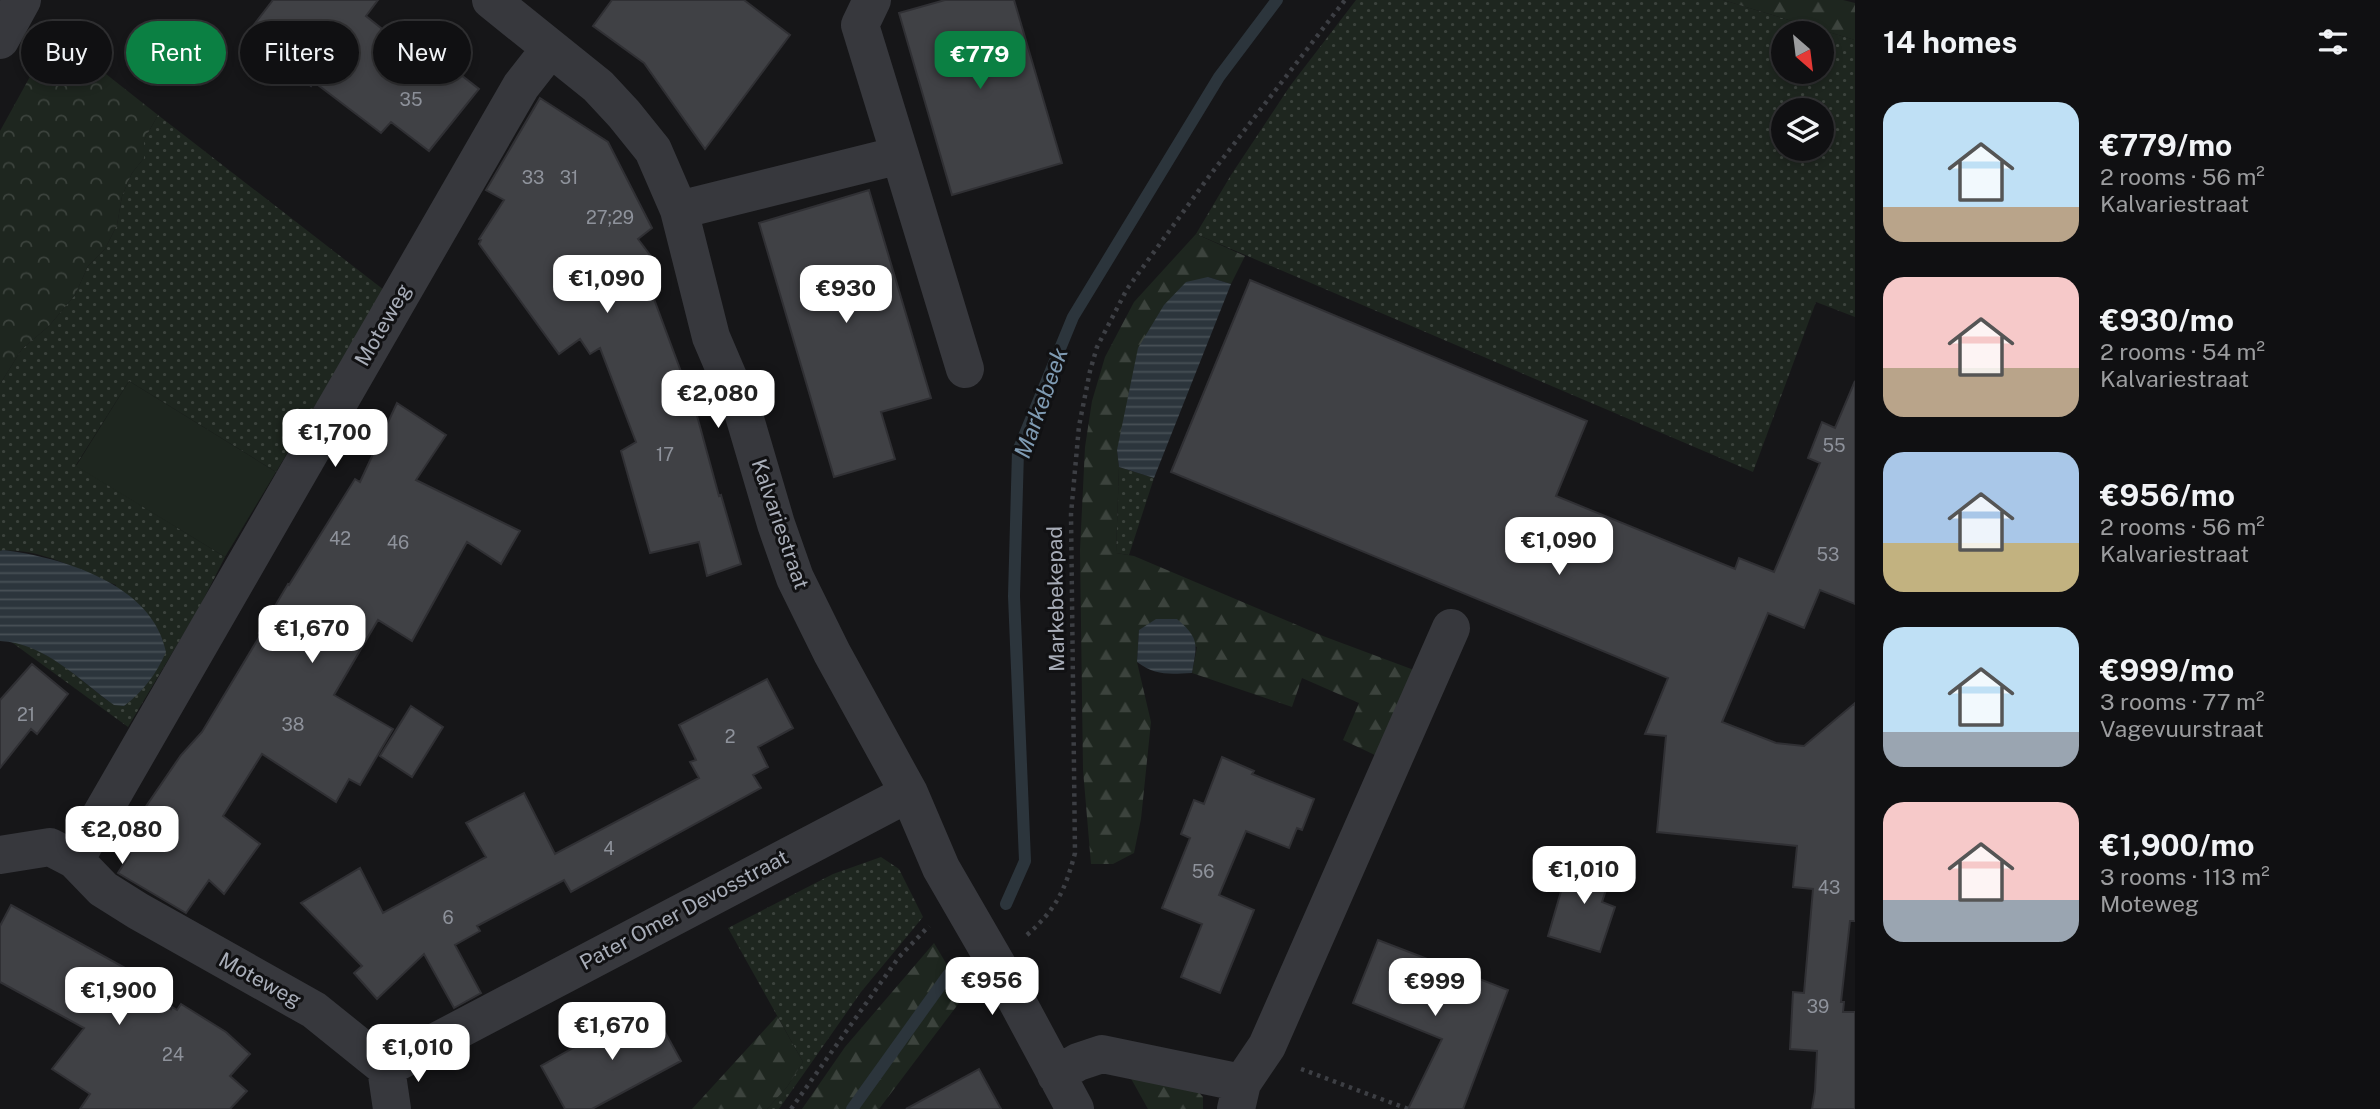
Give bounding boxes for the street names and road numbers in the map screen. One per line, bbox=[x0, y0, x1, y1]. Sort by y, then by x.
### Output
street label: Moteweg bbox=[349, 279, 416, 370]
street label: Kalvariestraat bbox=[746, 455, 814, 592]
street label: Markebekepad bbox=[1042, 526, 1069, 672]
street label: Pater Omer Devosstraat bbox=[575, 844, 792, 975]
street label: Moteweg bbox=[215, 947, 306, 1012]

